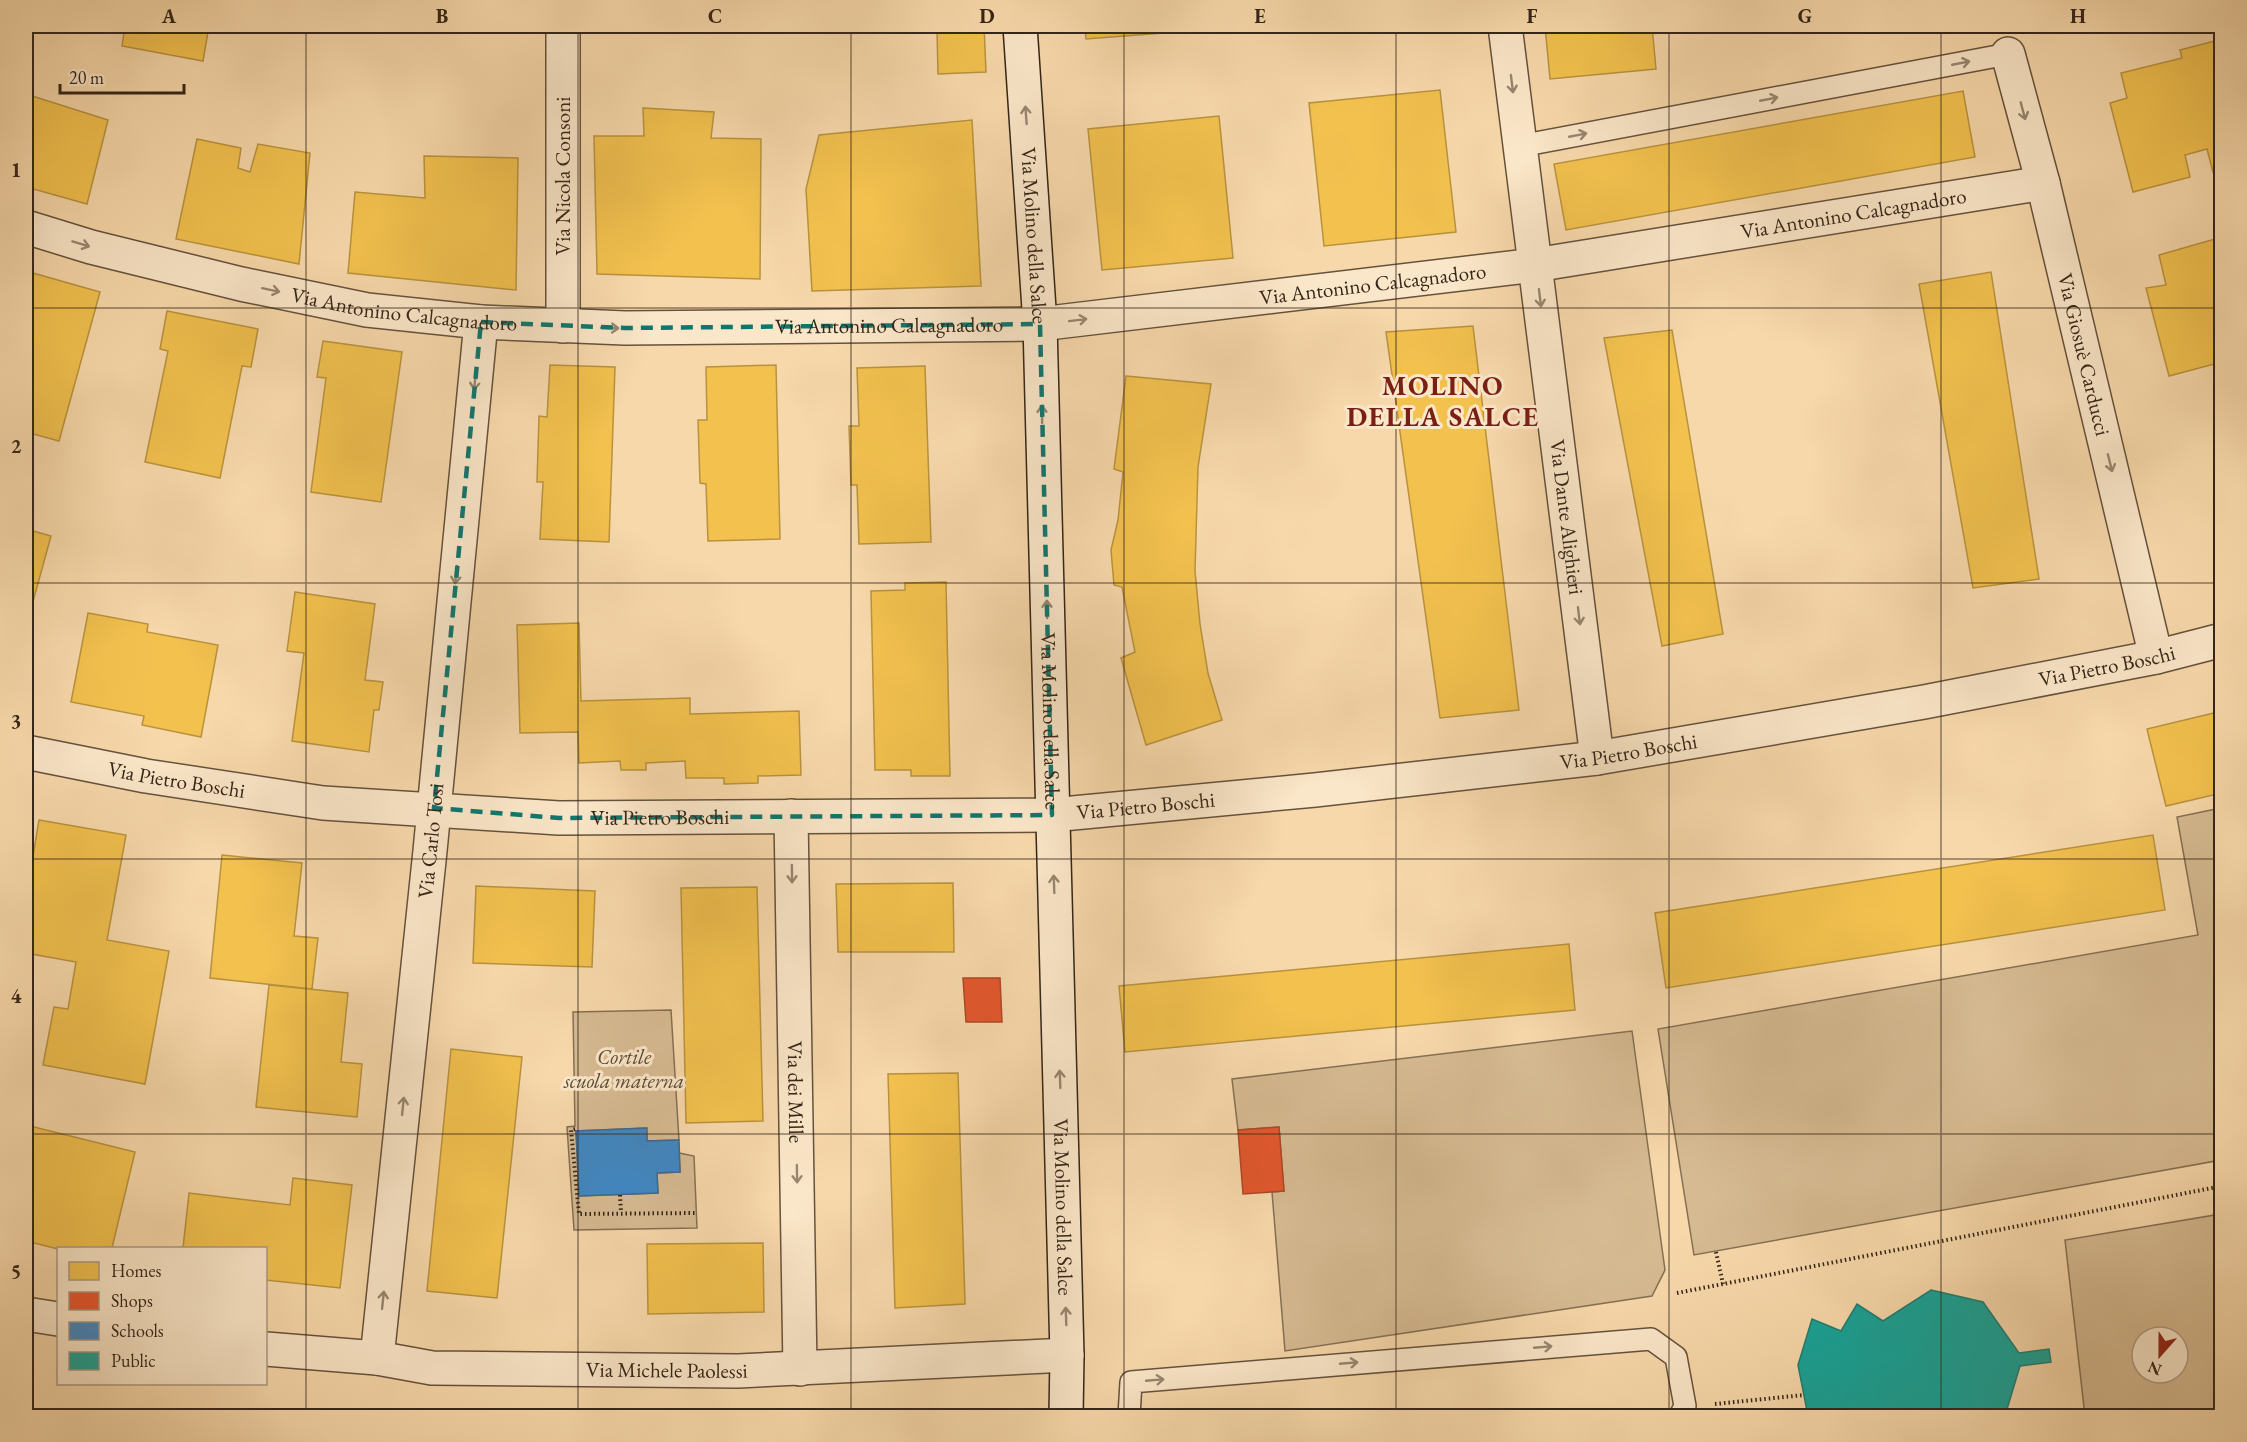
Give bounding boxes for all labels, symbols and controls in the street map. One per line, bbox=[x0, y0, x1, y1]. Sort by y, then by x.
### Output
text: A bbox=[161, 3, 177, 29]
text: B bbox=[436, 3, 448, 29]
text: C bbox=[708, 3, 722, 29]
text: D bbox=[979, 3, 995, 29]
text: E bbox=[1254, 3, 1266, 29]
text: F bbox=[1527, 3, 1538, 29]
text: G bbox=[1798, 3, 1812, 29]
text: H bbox=[2070, 3, 2086, 29]
scale bar bbox=[60, 57, 184, 95]
one-way arrow bbox=[1951, 57, 1970, 68]
text: 20 m bbox=[69, 66, 104, 89]
one-way arrow bbox=[1507, 73, 1518, 93]
one-way arrow bbox=[1759, 93, 1779, 104]
street label: Via Nicola Consoni bbox=[549, 97, 576, 255]
one-way arrow bbox=[2018, 101, 2029, 120]
one-way arrow bbox=[1020, 105, 1031, 125]
one-way arrow bbox=[1567, 129, 1587, 140]
street label: Via Molino della Salce bbox=[1015, 146, 1054, 325]
text: 1 bbox=[11, 157, 21, 183]
street label: Via Antonino Calcagnadoro bbox=[1739, 182, 1968, 245]
one-way arrow bbox=[72, 239, 91, 250]
street label: Via Antonino Calcagnadoro bbox=[1258, 257, 1488, 311]
street label: Via Giosuè Carducci bbox=[2052, 270, 2117, 439]
street label: Via Antonino Calcagnadoro bbox=[289, 281, 518, 336]
one-way arrow bbox=[261, 285, 280, 297]
one-way arrow bbox=[1534, 287, 1545, 307]
street label: Via Antonino Calcagnadoro bbox=[775, 310, 1003, 340]
one-way arrow bbox=[1067, 314, 1087, 325]
one-way arrow bbox=[600, 322, 619, 333]
district label: MOLINO DELLA SALCE bbox=[1346, 368, 1540, 434]
one-way arrow bbox=[469, 370, 480, 390]
one-way arrow bbox=[1036, 405, 1048, 425]
text: 2 bbox=[11, 433, 22, 459]
street label: Via Dante Alighieri bbox=[1544, 438, 1590, 596]
one-way arrow bbox=[2104, 454, 2116, 473]
one-way arrow bbox=[450, 564, 461, 584]
one-way arrow bbox=[1041, 600, 1052, 620]
one-way arrow bbox=[1574, 606, 1585, 626]
street label: Via Molino della Salce bbox=[1035, 632, 1067, 810]
street label: Via Pietro Boschi bbox=[2036, 639, 2178, 692]
text: 3 bbox=[11, 708, 21, 734]
street label: Via Pietro Boschi bbox=[1558, 727, 1699, 775]
street label: Via Pietro Boschi bbox=[105, 755, 247, 804]
street label: Via Carlo Tosi bbox=[411, 782, 449, 900]
street label: Via Pietro Boschi bbox=[1075, 786, 1216, 826]
street label: Via Pietro Boschi bbox=[591, 803, 730, 831]
one-way arrow bbox=[786, 864, 798, 884]
one-way arrow bbox=[1048, 875, 1060, 895]
text: 4 bbox=[11, 983, 22, 1009]
street label: Via dei Mille bbox=[782, 1041, 810, 1143]
park label: Cortile scuola materna bbox=[563, 1043, 684, 1094]
one-way arrow bbox=[1054, 1070, 1065, 1090]
one-way arrow bbox=[398, 1097, 409, 1117]
street label: Via Molino della Salce bbox=[1048, 1118, 1079, 1296]
one-way arrow bbox=[792, 1164, 803, 1184]
legend bbox=[57, 1247, 267, 1385]
text: 5 bbox=[11, 1258, 21, 1284]
text: Homes bbox=[111, 1259, 162, 1282]
text: Shops bbox=[111, 1289, 153, 1312]
one-way arrow bbox=[378, 1291, 389, 1311]
one-way arrow bbox=[1061, 1307, 1072, 1327]
text: Schools bbox=[111, 1319, 164, 1342]
north arrow bbox=[2130, 1325, 2190, 1385]
one-way arrow bbox=[1533, 1342, 1553, 1353]
text: Public bbox=[111, 1349, 155, 1372]
street label: Via Michele Paolessi bbox=[586, 1356, 748, 1384]
text: N bbox=[2145, 1356, 2165, 1381]
one-way arrow bbox=[1338, 1357, 1358, 1368]
one-way arrow bbox=[1144, 1374, 1164, 1385]

